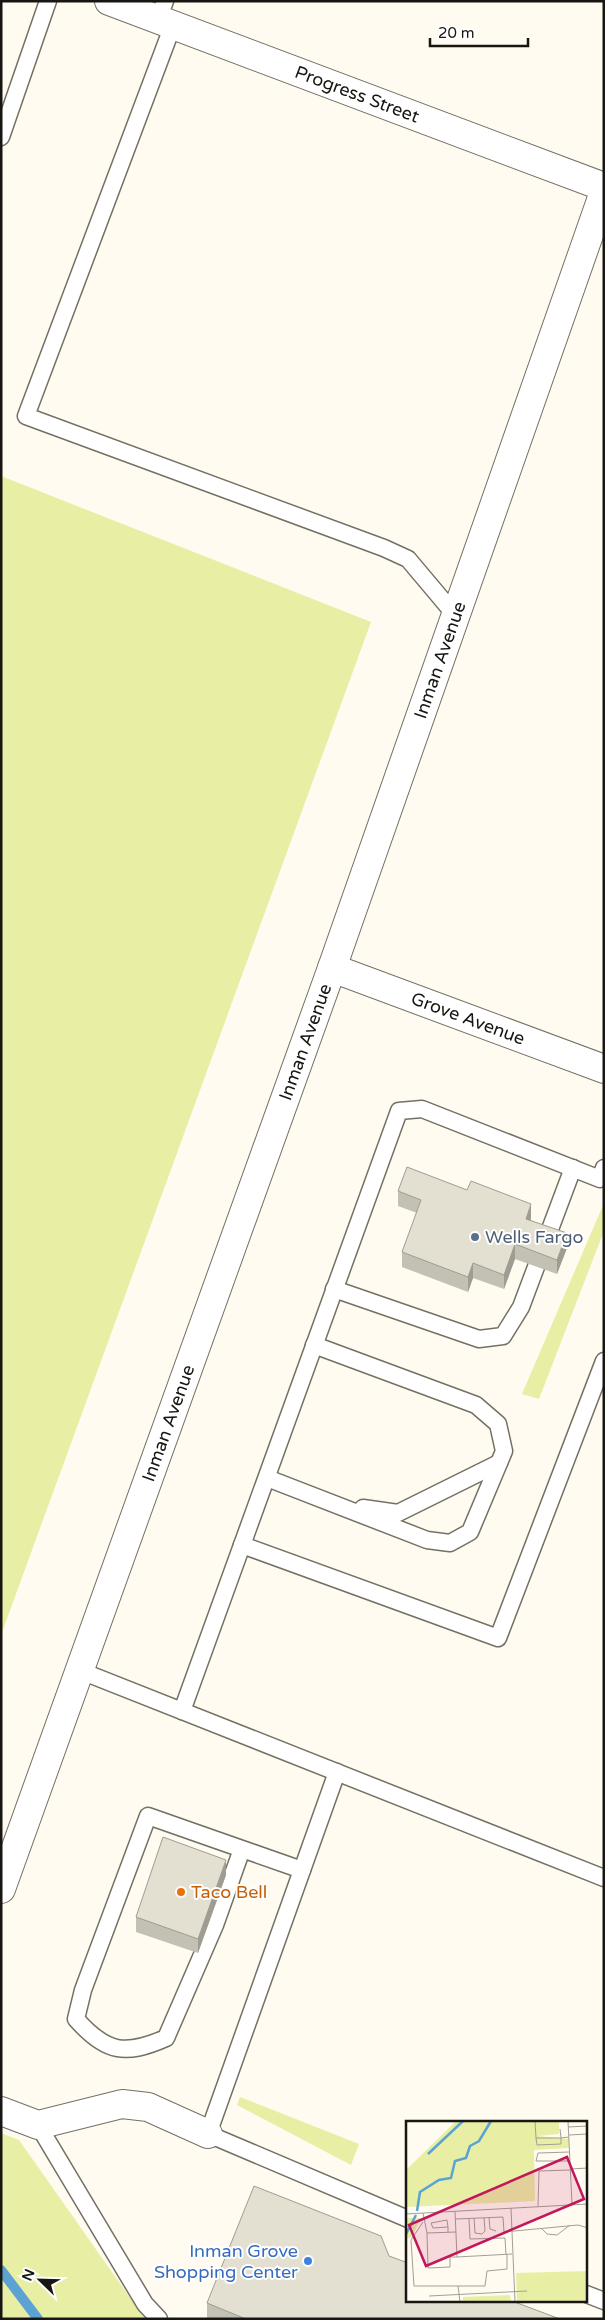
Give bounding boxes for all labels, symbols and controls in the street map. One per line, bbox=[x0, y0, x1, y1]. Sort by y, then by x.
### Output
scale bar bbox=[430, 15, 528, 47]
text: 20 m bbox=[438, 24, 475, 42]
street label: Progress Street bbox=[292, 61, 422, 128]
street label: Inman Avenue bbox=[409, 599, 471, 722]
street label: Inman Avenue bbox=[274, 981, 336, 1103]
street label: Grove Avenue bbox=[408, 987, 528, 1050]
place label: Wells Fargo bbox=[485, 1226, 584, 1248]
marker: Wells Fargo bbox=[469, 1231, 481, 1243]
street label: Inman Avenue bbox=[137, 1362, 200, 1485]
place label: Taco Bell bbox=[191, 1881, 267, 1903]
marker: Taco Bell bbox=[175, 1886, 187, 1898]
inset map bbox=[406, 2121, 588, 2302]
place label: Inman Grove Shopping Center bbox=[154, 2240, 298, 2283]
north arrow bbox=[15, 2255, 65, 2305]
marker: Inman Grove Shopping Center bbox=[302, 2255, 314, 2267]
text: N bbox=[18, 2267, 39, 2284]

